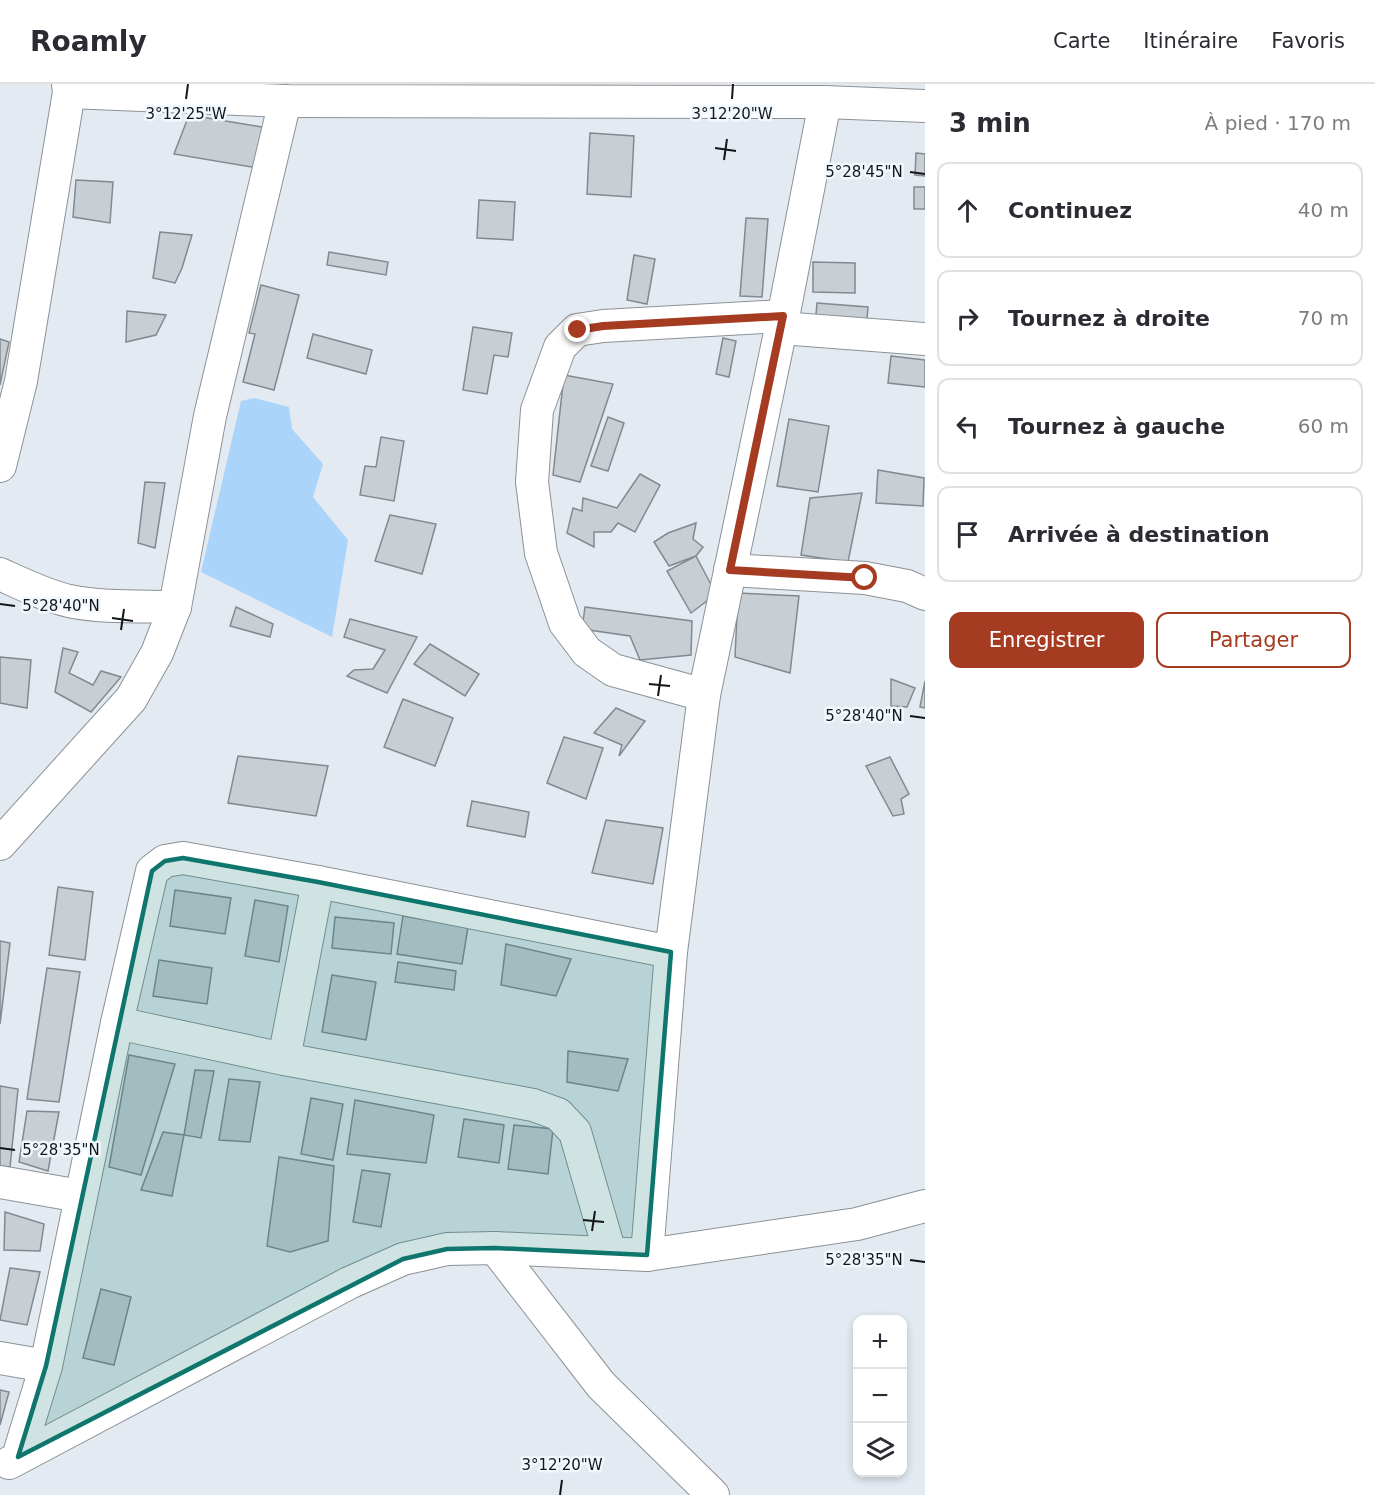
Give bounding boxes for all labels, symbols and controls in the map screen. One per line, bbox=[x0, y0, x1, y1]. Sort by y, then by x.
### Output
text: Roamly bbox=[30, 25, 147, 58]
text: Carte bbox=[1053, 29, 1110, 53]
text: Itinéraire bbox=[1143, 29, 1238, 53]
text: Favoris bbox=[1271, 29, 1345, 53]
text: 3°12'25"W bbox=[145, 105, 227, 123]
text: 3°12'20"W bbox=[691, 105, 773, 123]
text: 3 min bbox=[949, 108, 1031, 138]
text: À pied · 170 m bbox=[1205, 111, 1351, 135]
text: 5°28'45"N bbox=[825, 163, 903, 181]
icon: ahead bbox=[951, 194, 984, 227]
text: Continuez bbox=[1008, 198, 1132, 223]
text: 40 m bbox=[1298, 198, 1349, 222]
icon: right bbox=[951, 302, 984, 335]
text: Tournez à droite bbox=[1008, 306, 1210, 331]
text: 70 m bbox=[1298, 306, 1349, 330]
route end bbox=[564, 316, 590, 342]
icon: left bbox=[951, 410, 984, 443]
text: Tournez à gauche bbox=[1008, 414, 1225, 439]
text: 60 m bbox=[1298, 414, 1349, 438]
icon: arrive bbox=[951, 518, 984, 551]
text: Arrivée à destination bbox=[1008, 522, 1270, 547]
route start bbox=[851, 564, 877, 590]
text: 5°28'40"N bbox=[22, 597, 100, 615]
button: Enregistrer bbox=[949, 612, 1144, 668]
button: Partager bbox=[1156, 612, 1351, 668]
text: 5°28'40"N bbox=[825, 707, 903, 725]
text: 5°28'35"N bbox=[22, 1141, 100, 1159]
text: 5°28'35"N bbox=[825, 1251, 903, 1269]
map controls bbox=[853, 1315, 907, 1477]
button: + bbox=[853, 1315, 907, 1369]
button: − bbox=[853, 1369, 907, 1423]
button: layers bbox=[853, 1423, 907, 1477]
text: 3°12'20"W bbox=[521, 1456, 603, 1474]

